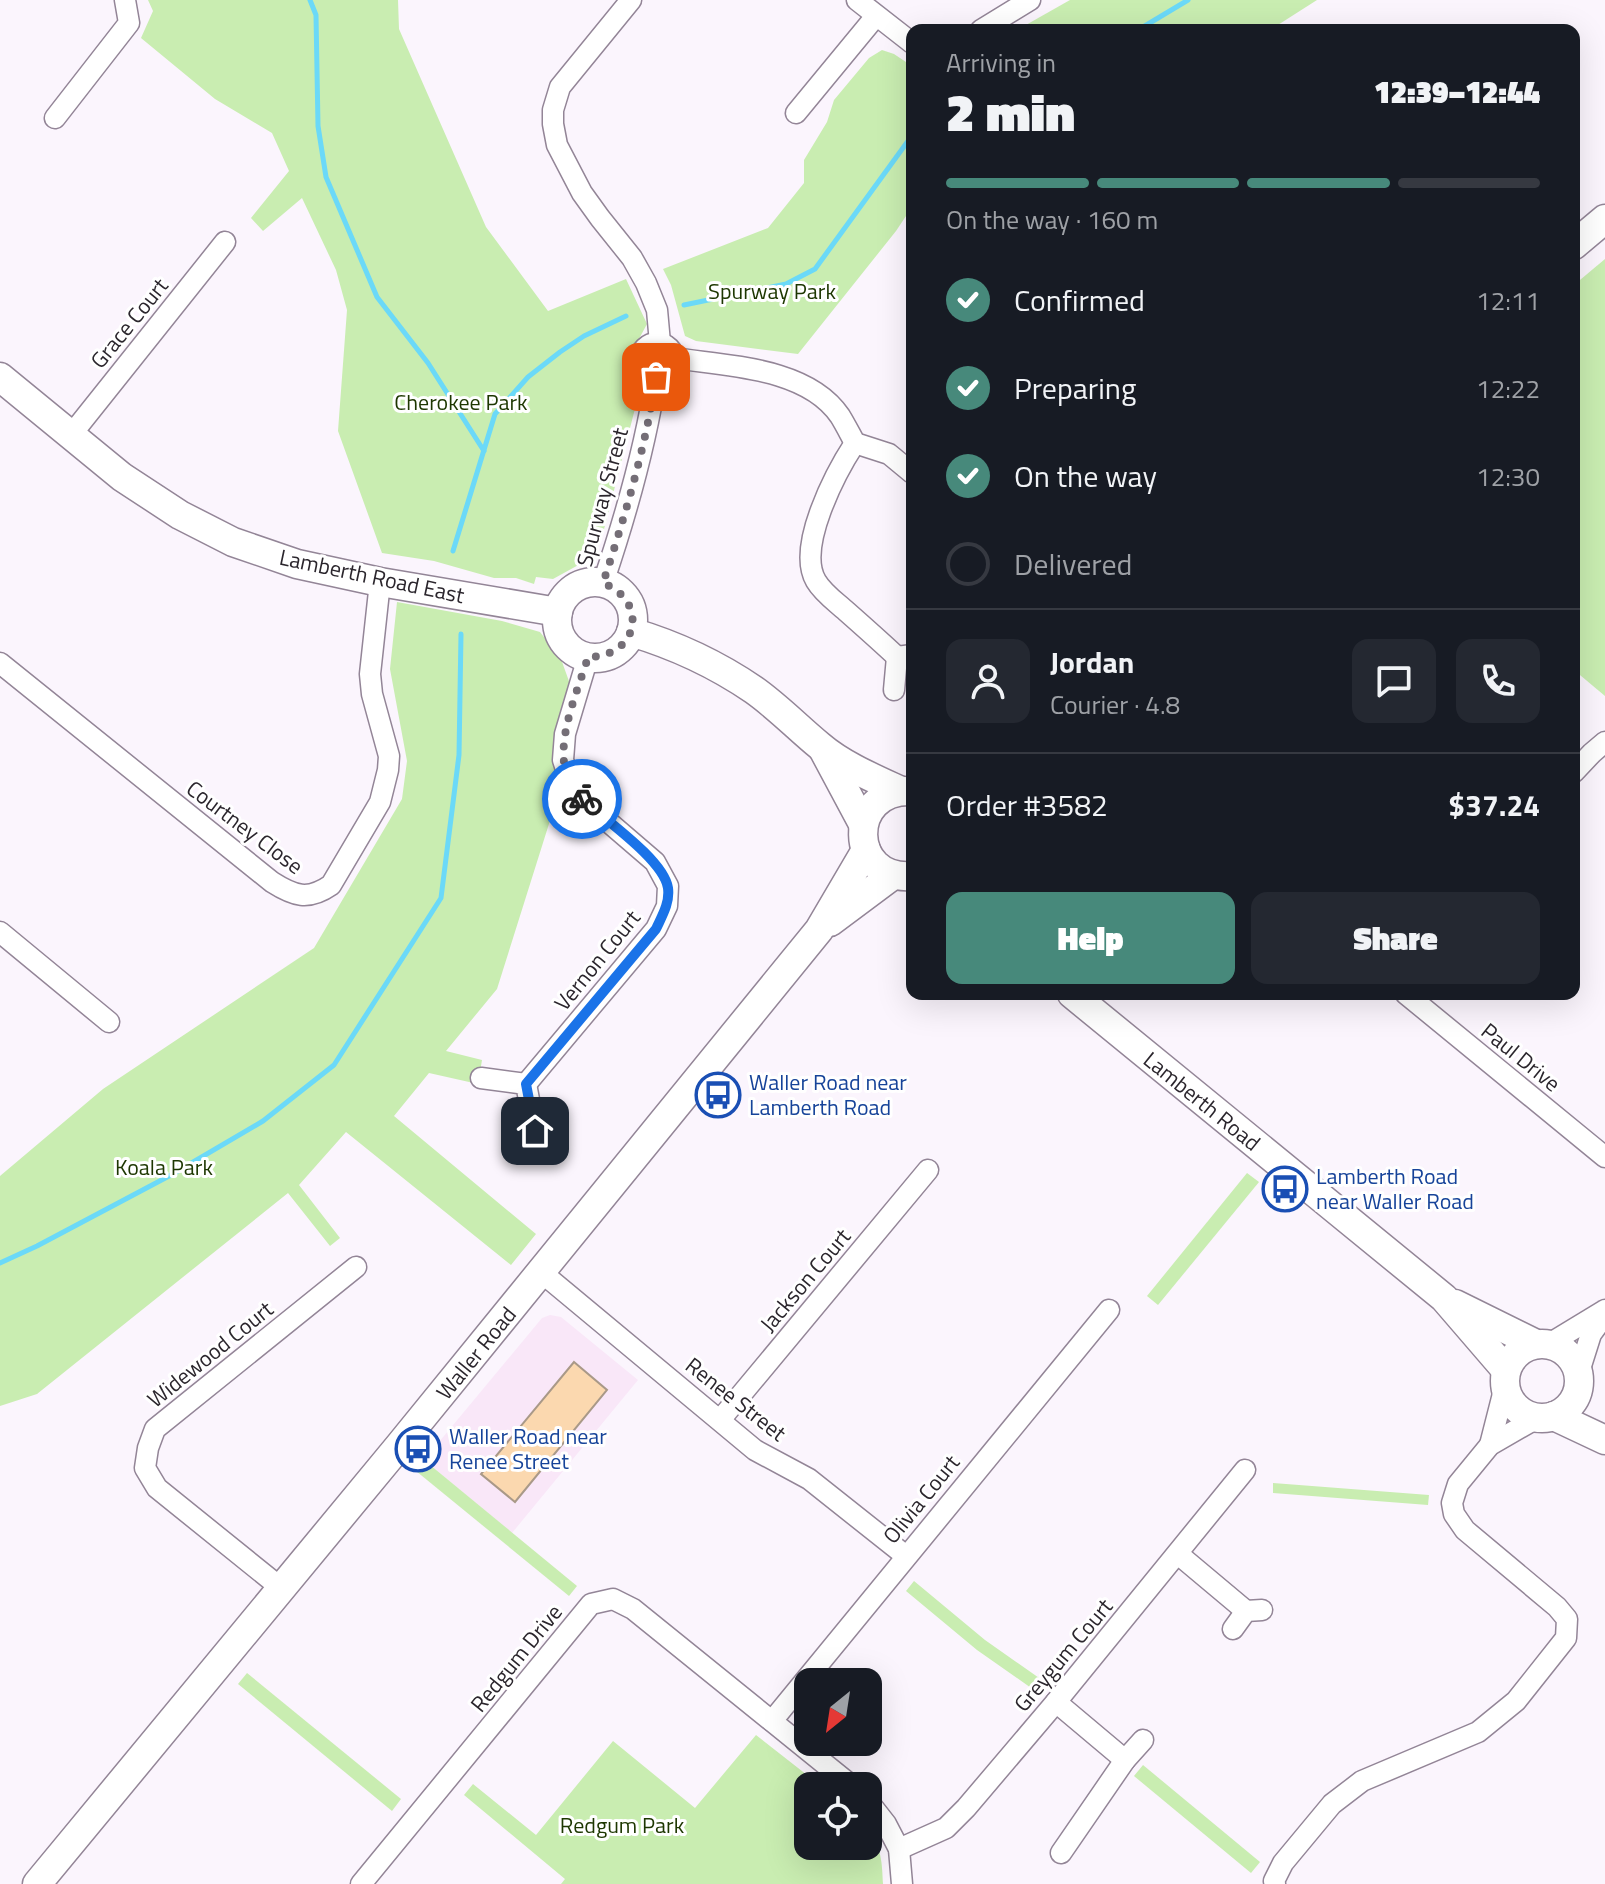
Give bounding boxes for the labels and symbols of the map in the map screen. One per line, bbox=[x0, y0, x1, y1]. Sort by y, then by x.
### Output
street label: Grace Court bbox=[82, 270, 176, 376]
park label: Spurway Park bbox=[708, 274, 836, 308]
pin bbox=[622, 343, 690, 411]
park label: Cherokee Park bbox=[394, 385, 528, 419]
street label: Spurway Street bbox=[567, 423, 637, 570]
street label: Lamberth Road East bbox=[276, 540, 468, 612]
courier bbox=[542, 759, 622, 839]
street label: Courtney Close bbox=[179, 772, 311, 882]
street label: Vernon Court bbox=[546, 902, 649, 1018]
street label: Paul Drive bbox=[1474, 1014, 1568, 1100]
street label: Lamberth Road bbox=[1136, 1043, 1268, 1159]
place label: Waller Road near Lamberth Road bbox=[749, 1065, 907, 1124]
bus stop icon: Waller Road near Lamberth Road bbox=[694, 1071, 742, 1119]
pin bbox=[501, 1097, 569, 1165]
park label: Koala Park bbox=[115, 1150, 213, 1184]
place label: Lamberth Road near Waller Road bbox=[1316, 1159, 1474, 1218]
bus stop icon: Lamberth Road near Waller Road bbox=[1261, 1165, 1309, 1213]
street label: Jackson Court bbox=[751, 1220, 859, 1339]
street label: Widewood Court bbox=[140, 1292, 281, 1416]
street label: Waller Road bbox=[428, 1299, 524, 1407]
street label: Renee Street bbox=[678, 1349, 794, 1450]
place label: Waller Road near Renee Street bbox=[449, 1419, 607, 1478]
bus stop icon: Waller Road near Renee Street bbox=[394, 1425, 442, 1473]
street label: Olivia Court bbox=[874, 1447, 968, 1551]
street label: Greygum Court bbox=[1005, 1591, 1121, 1719]
street label: Redgum Drive bbox=[462, 1597, 570, 1719]
north arrow bbox=[794, 1668, 882, 1756]
park label: Redgum Park bbox=[560, 1808, 685, 1842]

